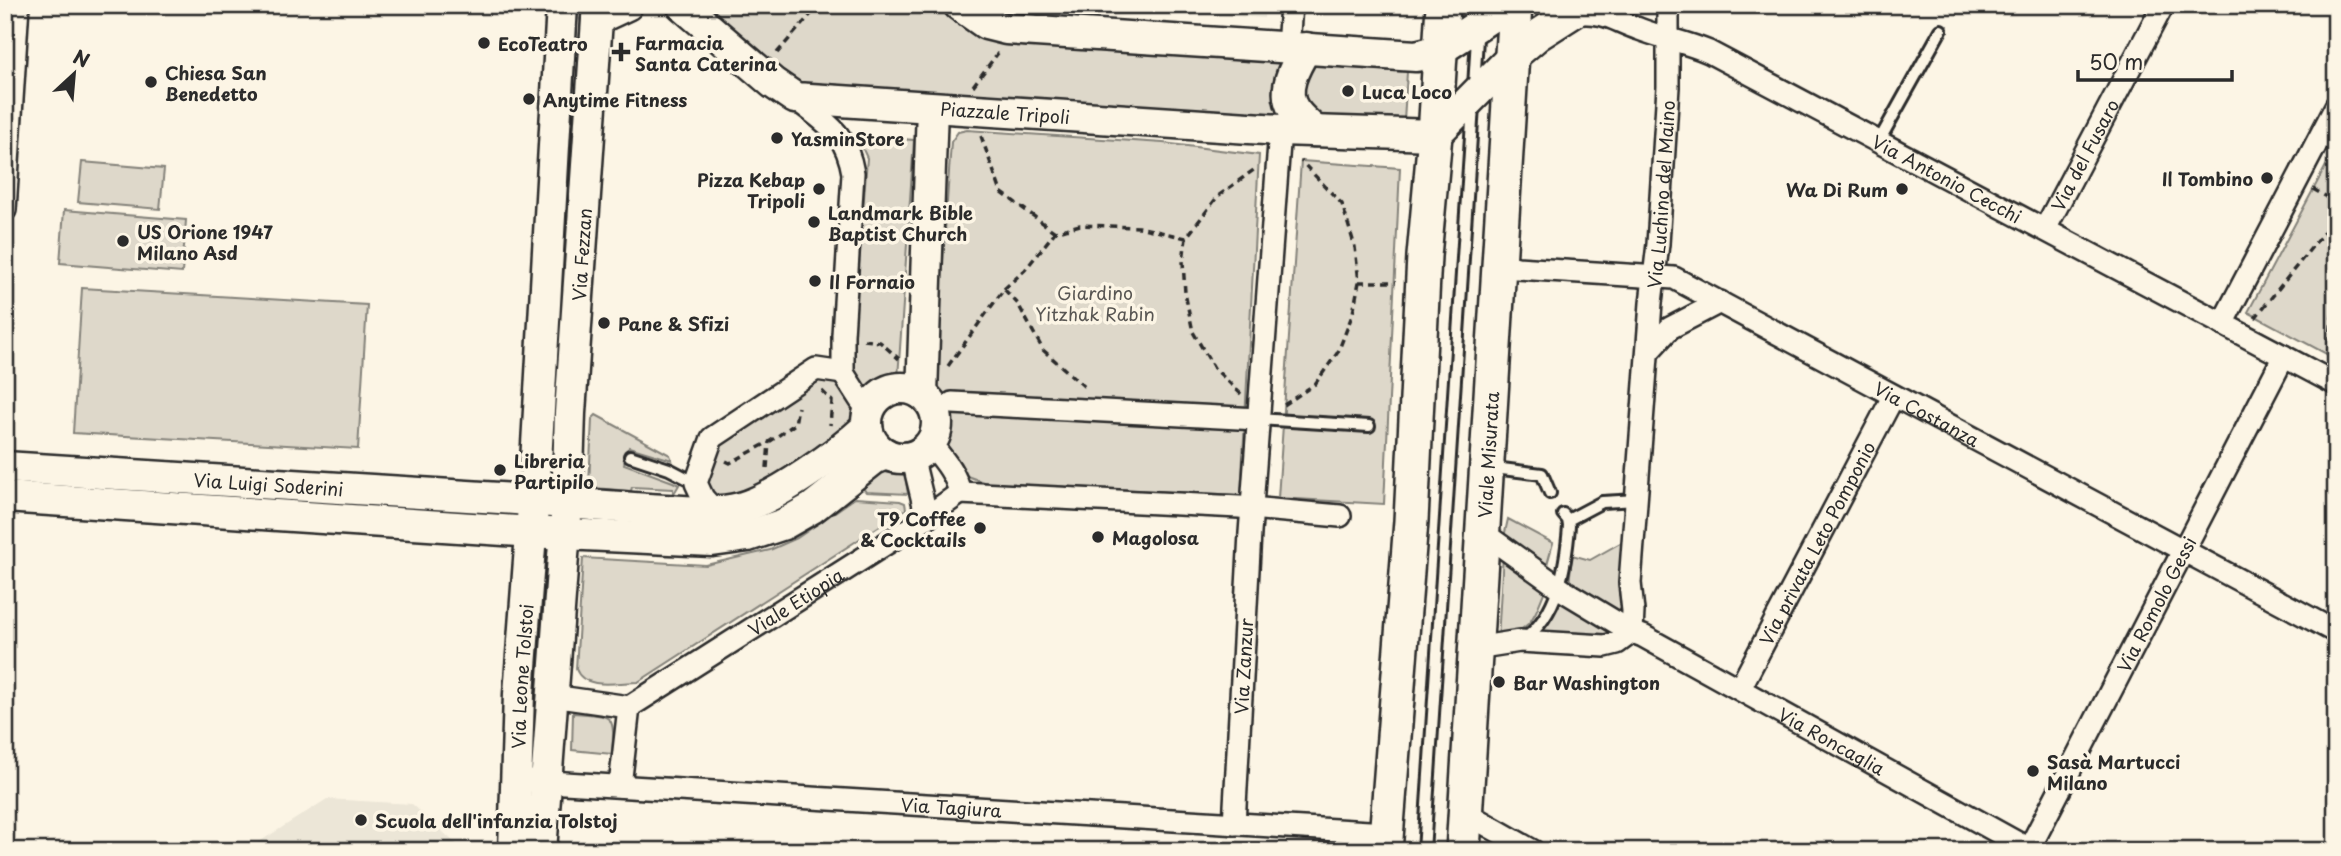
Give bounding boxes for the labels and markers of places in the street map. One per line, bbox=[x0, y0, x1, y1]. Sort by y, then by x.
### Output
place label: Farmacia Santa Caterina bbox=[635, 29, 778, 77]
place label: EcoTeatro bbox=[498, 30, 588, 57]
marker: EcoTeatro bbox=[476, 35, 492, 51]
marker: Farmacia Santa Caterina bbox=[613, 44, 629, 60]
place label: Chiesa San Benedetto bbox=[165, 59, 267, 107]
marker: Chiesa San Benedetto bbox=[143, 74, 159, 90]
place label: Luca Loco bbox=[1362, 78, 1452, 105]
marker: Luca Loco bbox=[1340, 83, 1356, 99]
place label: Anytime Fitness bbox=[543, 86, 688, 113]
marker: Anytime Fitness bbox=[521, 91, 537, 107]
place label: YasminStore bbox=[791, 125, 905, 152]
marker: YasminStore bbox=[769, 130, 785, 146]
place label: Il Tombino bbox=[2162, 165, 2253, 192]
place label: Pizza Kebap Tripoli bbox=[697, 166, 805, 214]
marker: Il Tombino bbox=[2259, 170, 2275, 186]
place label: Wa Di Rum bbox=[1786, 176, 1888, 203]
marker: Pizza Kebap Tripoli bbox=[811, 181, 827, 197]
marker: Wa Di Rum bbox=[1894, 181, 1910, 197]
place label: Landmark Bible Baptist Church bbox=[828, 199, 973, 247]
marker: Landmark Bible Baptist Church bbox=[806, 214, 822, 230]
place label: US Orione 1947 Milano Asd bbox=[137, 218, 273, 266]
marker: US Orione 1947 Milano Asd bbox=[115, 233, 131, 249]
place label: Il Fornaio bbox=[829, 268, 915, 295]
marker: Il Fornaio bbox=[807, 273, 823, 289]
place label: Pane & Sfizi bbox=[618, 310, 729, 337]
marker: Pane & Sfizi bbox=[596, 315, 612, 331]
place label: Libreria Partipilo bbox=[514, 447, 594, 495]
marker: Libreria Partipilo bbox=[492, 462, 508, 478]
place label: T9 Coffee & Cocktails bbox=[860, 505, 966, 553]
marker: T9 Coffee & Cocktails bbox=[972, 520, 988, 536]
place label: Magolosa bbox=[1112, 524, 1199, 551]
marker: Magolosa bbox=[1090, 529, 1106, 545]
place label: Bar Washington bbox=[1513, 669, 1660, 696]
marker: Bar Washington bbox=[1491, 674, 1507, 690]
place label: Sasà Martucci Milano bbox=[2047, 748, 2180, 796]
marker: Sasà Martucci Milano bbox=[2025, 763, 2041, 779]
place label: Scuola dell'infanzia Tolstoj bbox=[375, 807, 618, 834]
marker: Scuola dell'infanzia Tolstoj bbox=[353, 812, 369, 828]

